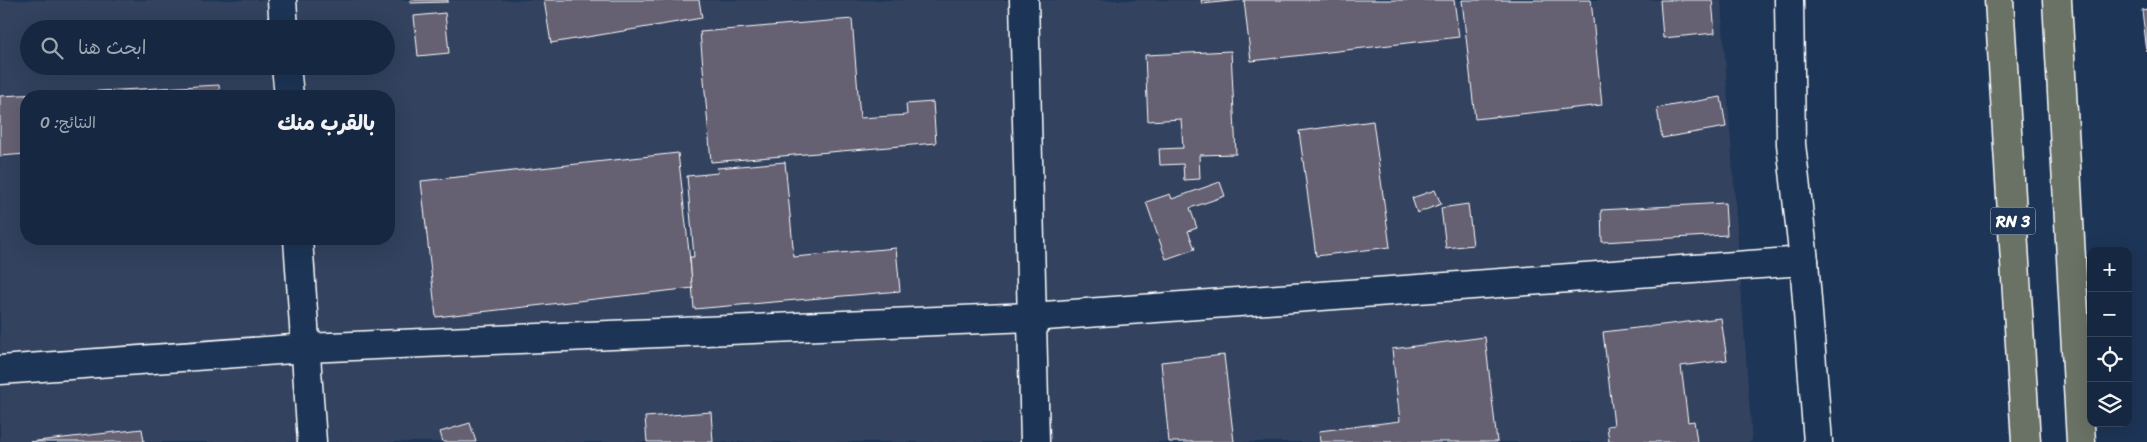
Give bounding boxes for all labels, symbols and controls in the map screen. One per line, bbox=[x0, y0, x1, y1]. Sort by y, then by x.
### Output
search box bbox=[20, 20, 395, 75]
text: ابحث هنا bbox=[78, 31, 146, 64]
icon: search bbox=[38, 34, 66, 62]
text: بالقرب منك bbox=[277, 104, 375, 142]
text: النتائج: 0 bbox=[40, 108, 96, 137]
road number: RN 3 bbox=[1990, 208, 2036, 235]
map controls bbox=[2087, 247, 2132, 427]
button: + bbox=[2087, 247, 2132, 292]
button: − bbox=[2087, 292, 2132, 337]
button: locate bbox=[2087, 337, 2132, 382]
button: layers bbox=[2087, 382, 2132, 427]

